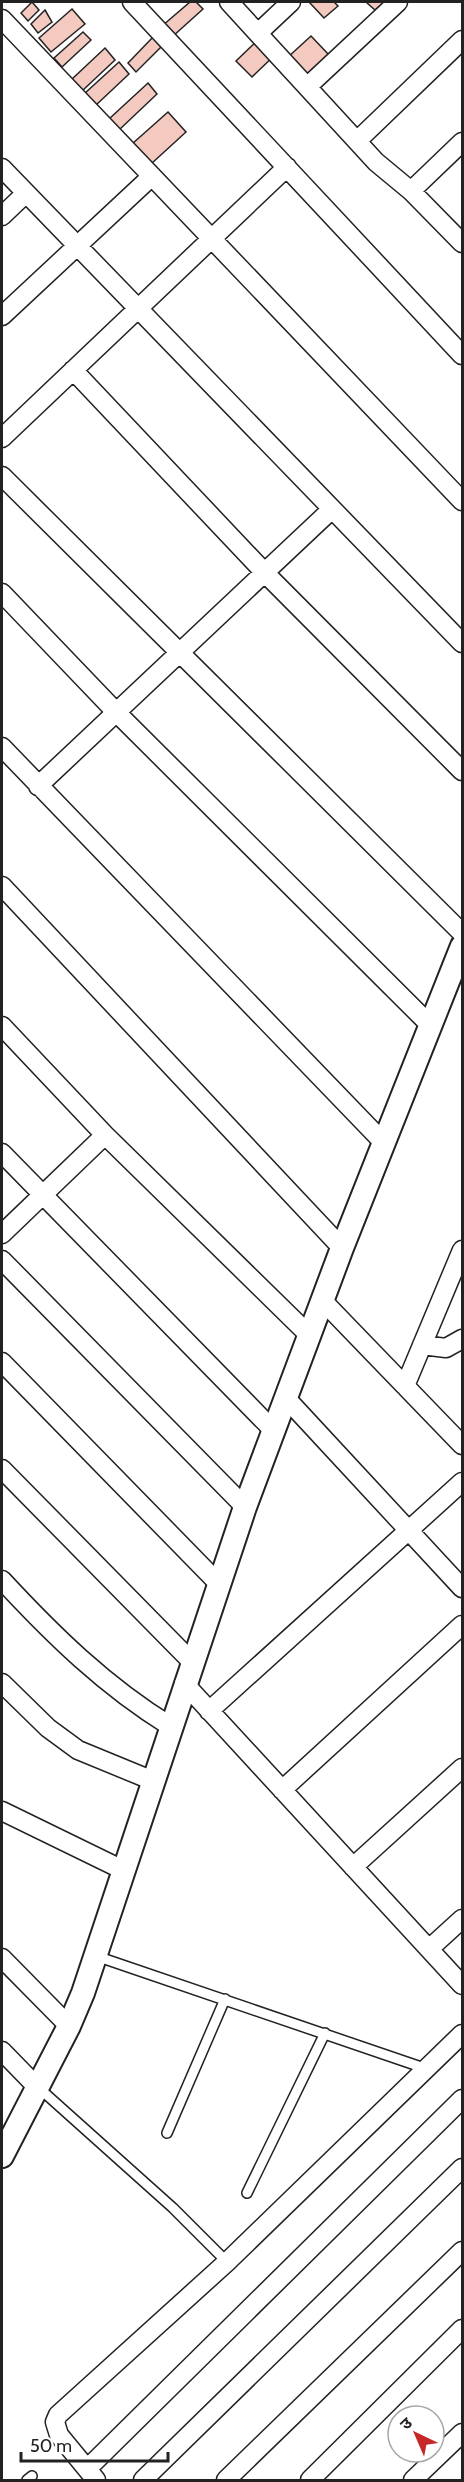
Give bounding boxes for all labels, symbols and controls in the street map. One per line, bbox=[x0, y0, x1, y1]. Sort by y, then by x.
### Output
north arrow bbox=[386, 2404, 446, 2464]
text: उ bbox=[396, 2413, 416, 2434]
scale bar bbox=[21, 2425, 168, 2463]
text: 50 m bbox=[30, 2435, 72, 2457]

